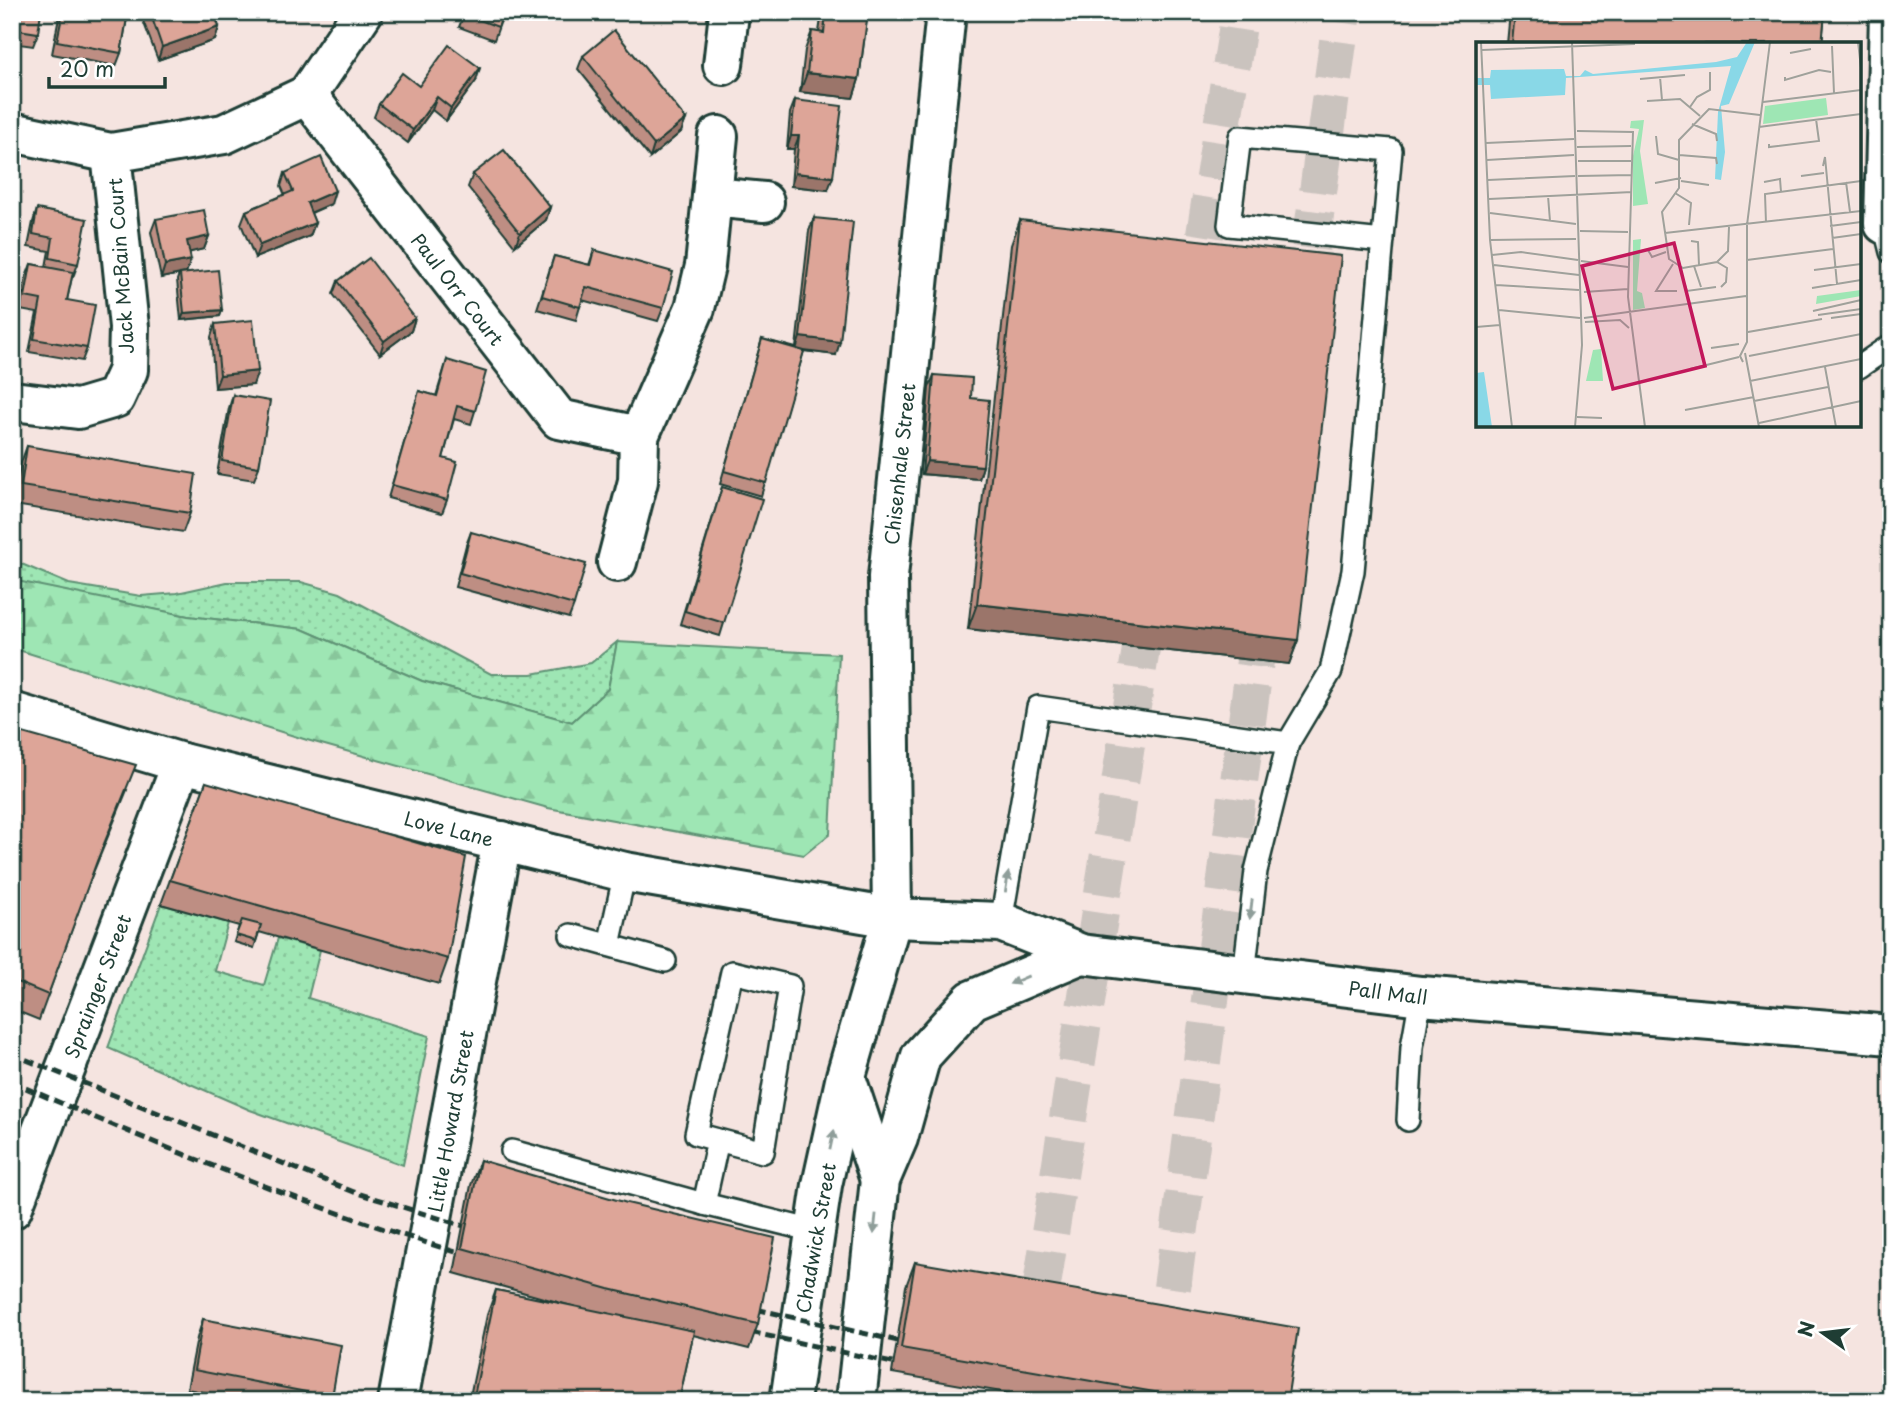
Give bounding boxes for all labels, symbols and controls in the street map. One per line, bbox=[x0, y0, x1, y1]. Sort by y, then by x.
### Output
inset map bbox=[1476, 42, 1861, 427]
scale bar bbox=[49, 46, 164, 90]
text: 20 m bbox=[60, 52, 114, 84]
street label: Jack McBain Court bbox=[100, 177, 140, 355]
street label: Paul Orr Court bbox=[405, 227, 511, 351]
street label: Chisenhale Street bbox=[877, 382, 921, 546]
street label: Love Lane bbox=[401, 803, 497, 853]
one-way arrow bbox=[1002, 871, 1013, 893]
one-way arrow bbox=[1245, 898, 1256, 920]
street label: Sprainger Street bbox=[57, 910, 137, 1062]
street label: Pall Mall bbox=[1347, 973, 1429, 1011]
one-way arrow bbox=[1008, 975, 1029, 986]
street label: Little Howard Street bbox=[420, 1027, 480, 1214]
one-way arrow bbox=[826, 1129, 837, 1151]
street label: Chadwick Street bbox=[788, 1160, 842, 1315]
one-way arrow bbox=[870, 1213, 881, 1235]
north arrow bbox=[1787, 1298, 1857, 1368]
text: N bbox=[1790, 1318, 1821, 1339]

